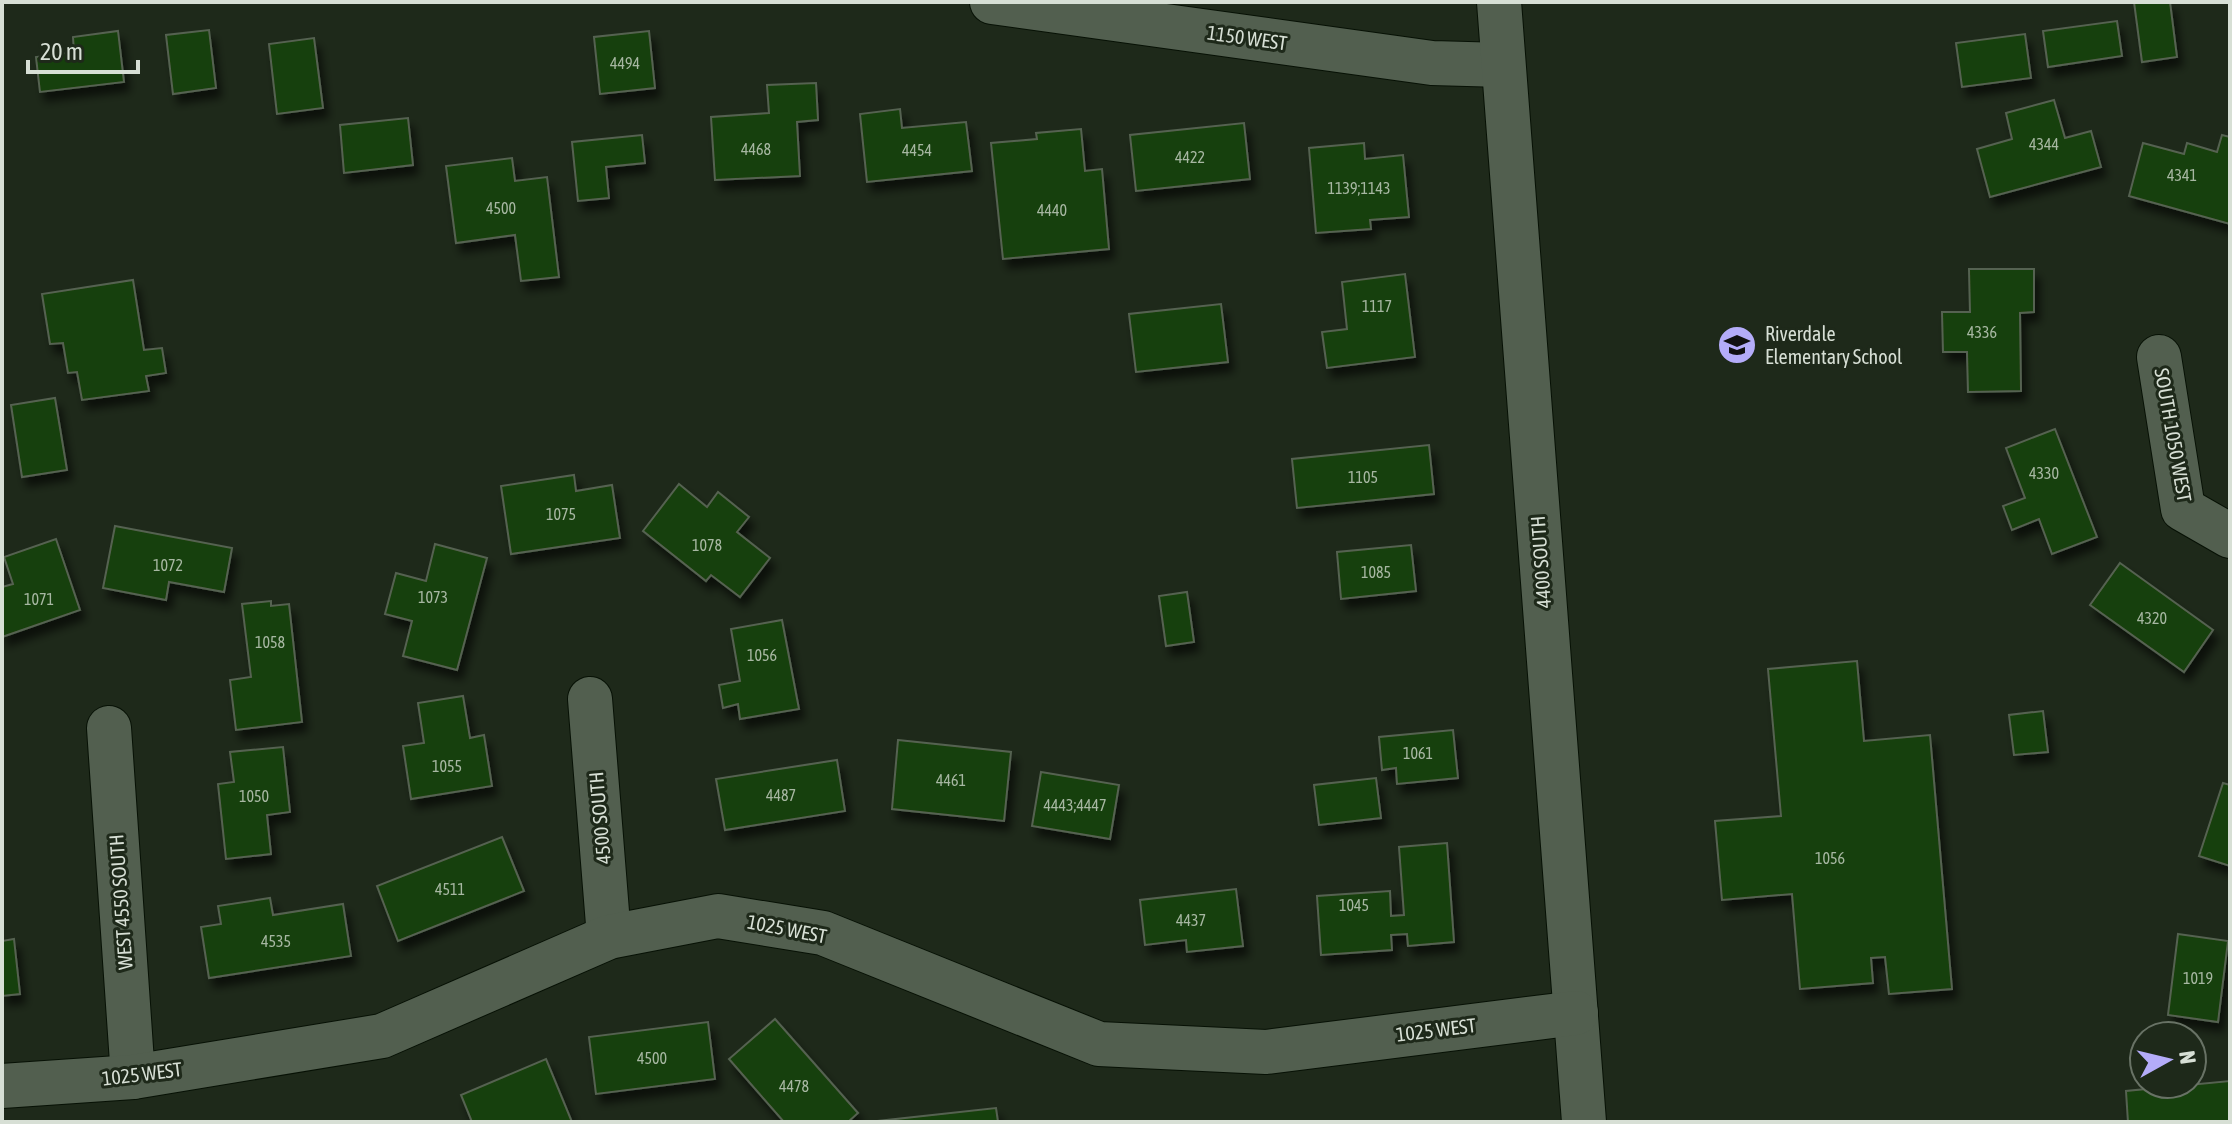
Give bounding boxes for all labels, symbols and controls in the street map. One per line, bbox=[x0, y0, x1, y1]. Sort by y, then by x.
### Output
street label: 1150 WEST bbox=[1206, 21, 1289, 55]
scale bar bbox=[28, 24, 138, 74]
text: 20 m bbox=[40, 38, 83, 65]
house number: 4494 bbox=[610, 54, 640, 72]
house number: 4344 bbox=[2029, 135, 2059, 153]
house number: 4468 bbox=[741, 140, 771, 158]
house number: 4454 bbox=[902, 141, 932, 159]
house number: 4422 bbox=[1175, 148, 1205, 166]
house number: 4341 bbox=[2167, 166, 2197, 184]
house number: 1139;1143 bbox=[1327, 179, 1391, 197]
house number: 4500 bbox=[486, 199, 516, 217]
house number: 4440 bbox=[1037, 201, 1067, 219]
house number: 1117 bbox=[1362, 297, 1392, 315]
place label: Riverdale Elementary School bbox=[1765, 322, 1903, 368]
house number: 4336 bbox=[1967, 323, 1997, 341]
school or university icon: Riverdale Elementary School bbox=[1716, 324, 1758, 366]
street label: SOUTH 1050 WEST bbox=[2150, 366, 2197, 504]
house number: 4330 bbox=[2029, 464, 2059, 482]
house number: 1105 bbox=[1348, 468, 1378, 486]
house number: 1075 bbox=[546, 505, 576, 523]
street label: 4400 SOUTH bbox=[1526, 515, 1555, 609]
house number: 1078 bbox=[692, 536, 722, 554]
house number: 1072 bbox=[153, 556, 183, 574]
house number: 1085 bbox=[1361, 563, 1391, 581]
house number: 1073 bbox=[418, 588, 448, 606]
house number: 1071 bbox=[24, 590, 54, 608]
house number: 4320 bbox=[2137, 609, 2167, 627]
house number: 1058 bbox=[255, 633, 285, 651]
house number: 1056 bbox=[747, 646, 777, 664]
house number: 1061 bbox=[1403, 744, 1433, 762]
house number: 1055 bbox=[432, 757, 462, 775]
street label: 4500 SOUTH bbox=[584, 771, 615, 865]
house number: 4461 bbox=[936, 771, 966, 789]
house number: 4487 bbox=[766, 786, 796, 804]
house number: 1050 bbox=[239, 787, 269, 805]
house number: 4443;4447 bbox=[1043, 796, 1107, 814]
street label: WEST 4550 SOUTH bbox=[104, 834, 137, 970]
house number: 1056 bbox=[1815, 849, 1845, 867]
house number: 4511 bbox=[435, 880, 465, 898]
house number: 1045 bbox=[1339, 896, 1369, 914]
street label: 1025 WEST bbox=[745, 910, 829, 948]
house number: 4437 bbox=[1176, 911, 1206, 929]
house number: 4535 bbox=[261, 932, 291, 950]
house number: 1019 bbox=[2183, 969, 2213, 987]
street label: 1025 WEST bbox=[1395, 1013, 1478, 1046]
north arrow bbox=[2128, 1020, 2208, 1100]
house number: 4500 bbox=[637, 1049, 667, 1067]
text: N bbox=[2174, 1049, 2202, 1065]
street label: 1025 WEST bbox=[101, 1057, 184, 1090]
house number: 4478 bbox=[779, 1077, 809, 1095]

